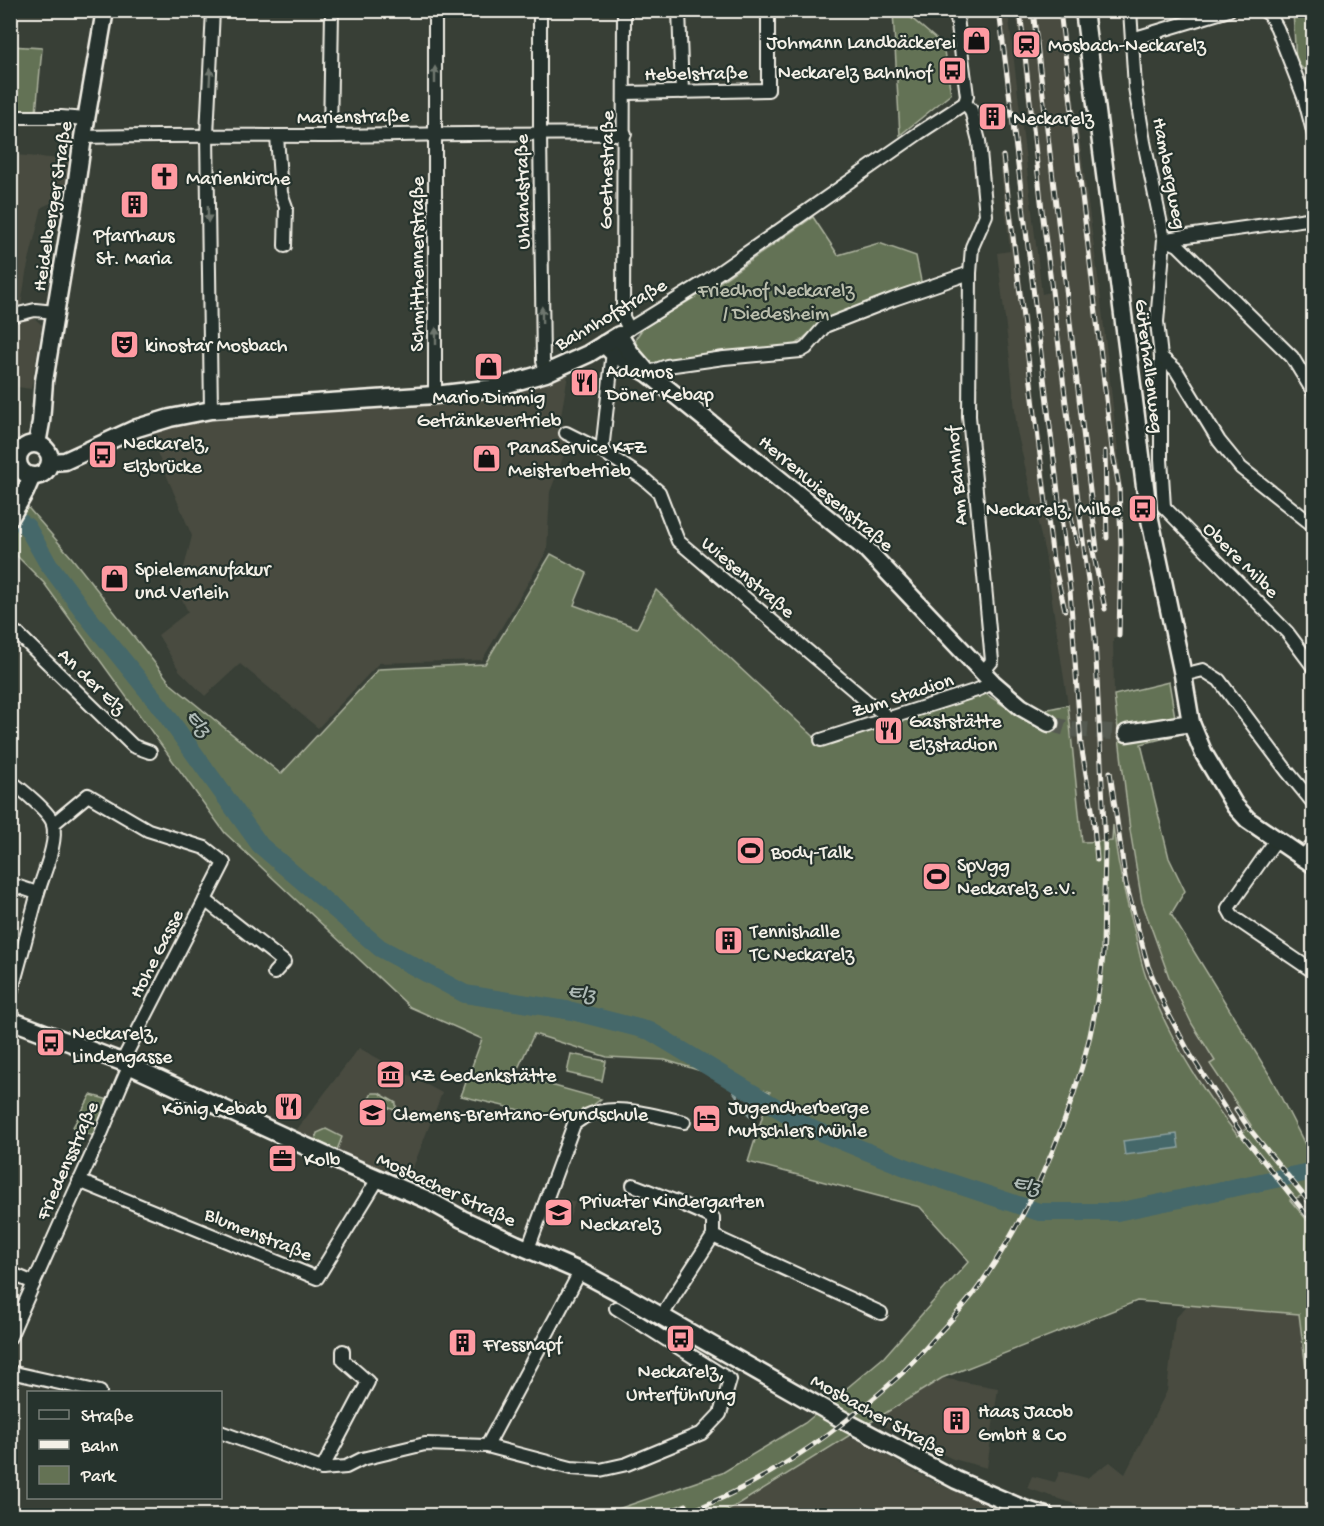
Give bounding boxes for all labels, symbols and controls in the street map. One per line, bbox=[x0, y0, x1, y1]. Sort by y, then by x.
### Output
shop icon: Johmann Landbäckerei bbox=[961, 25, 993, 57]
station icon: Mosbach-Neckarelz bbox=[1011, 28, 1043, 60]
place label: Johmann Landbäckerei bbox=[766, 33, 956, 56]
place label: Mosbach-Neckarelz bbox=[1048, 36, 1207, 59]
bus stop icon: Neckarelz Bahnhof bbox=[937, 55, 969, 87]
street label: Hebelstraße bbox=[644, 63, 749, 88]
place label: Neckarelz Bahnhof bbox=[778, 63, 934, 86]
one-way arrow bbox=[430, 66, 440, 85]
one-way arrow bbox=[205, 67, 214, 86]
building icon: Neckarelz bbox=[976, 101, 1008, 133]
street label: Marienstraße bbox=[297, 106, 410, 131]
place label: Neckarelz bbox=[1013, 109, 1095, 132]
street label: Goethestraße bbox=[596, 110, 621, 230]
street label: Hambergweg bbox=[1145, 116, 1190, 231]
street label: Heidelberger Straße bbox=[30, 119, 79, 293]
street label: Uhlandstraße bbox=[512, 133, 537, 250]
church icon: Marienkirche bbox=[149, 161, 181, 193]
place label: Marienkirche bbox=[186, 169, 291, 192]
street label: Schmitthennerstraße bbox=[408, 176, 431, 352]
building icon: Pfarrhaus St. Maria bbox=[118, 188, 150, 220]
one-way arrow bbox=[203, 205, 213, 224]
place label: Pfarrhaus St. Maria bbox=[92, 226, 175, 272]
street label: Bahnhofstraße bbox=[551, 274, 672, 358]
park label: Friedhof Neckarelz / Diedesheim bbox=[697, 281, 855, 327]
street label: Güterhallenweg bbox=[1128, 298, 1167, 435]
one-way arrow bbox=[537, 305, 547, 324]
one-way arrow bbox=[431, 327, 441, 346]
theatre icon: kinostar Mosbach bbox=[108, 328, 140, 360]
place label: kinostar Mosbach bbox=[145, 336, 288, 359]
shop icon: Mario Dimmig Getränkevertrieb bbox=[473, 350, 505, 382]
place label: Adamos Döner Kebap bbox=[604, 362, 714, 408]
restaurant icon: Adamos Döner Kebap bbox=[569, 366, 601, 398]
place label: Mario Dimmig Getränkevertrieb bbox=[417, 388, 562, 434]
street label: Am Bahnhof bbox=[943, 423, 974, 526]
street label: Herrenwiesenstraße bbox=[753, 431, 897, 558]
place label: Neckarelz, Elzbrücke bbox=[123, 434, 210, 480]
bus stop icon: Neckarelz, Elzbrücke bbox=[86, 438, 118, 470]
place label: PanaService KFZ Meisterbetrieb bbox=[507, 438, 648, 484]
shop icon: PanaService KFZ Meisterbetrieb bbox=[471, 442, 503, 474]
bus stop icon: Neckarelz, Milbe bbox=[1126, 492, 1158, 524]
place label: Neckarelz, Milbe bbox=[986, 500, 1122, 523]
street label: Obere Milbe bbox=[1197, 518, 1283, 605]
street label: Wiesenstraße bbox=[695, 533, 799, 625]
place label: Spielemanufakur und Verleih bbox=[135, 560, 272, 606]
shop icon: Spielemanufakur und Verleih bbox=[98, 563, 130, 595]
street label: An der Elz bbox=[52, 645, 130, 721]
street label: Zum Stadion bbox=[849, 670, 957, 725]
water label: Elz bbox=[179, 706, 216, 744]
place label: Gaststätte Elzstadion bbox=[909, 712, 1002, 758]
restaurant icon: Gaststätte Elzstadion bbox=[872, 715, 904, 747]
sports icon: Body-Talk bbox=[734, 835, 766, 867]
place label: Body-Talk bbox=[770, 843, 854, 866]
place label: SpVgg Neckarelz e.V. bbox=[957, 856, 1077, 902]
sports icon: SpVgg Neckarelz e.V. bbox=[920, 860, 952, 892]
street label: Hohe Gasse bbox=[126, 906, 191, 1003]
place label: Tennishalle TC Neckarelz bbox=[749, 922, 855, 968]
building icon: Tennishalle TC Neckarelz bbox=[713, 925, 745, 957]
water label: Elz bbox=[565, 979, 599, 1010]
place label: Neckarelz, Lindengasse bbox=[72, 1024, 173, 1070]
bus stop icon: Neckarelz, Lindengasse bbox=[35, 1027, 67, 1059]
museum icon: KZ Gedenkstätte bbox=[374, 1058, 406, 1090]
place label: KZ Gedenkstätte bbox=[411, 1066, 557, 1089]
restaurant icon: König Kebab bbox=[272, 1091, 304, 1123]
school or university icon: Clemens-Brentano-Grundschule bbox=[356, 1097, 388, 1129]
street label: Friedensstraße bbox=[32, 1098, 106, 1225]
place label: Jugendherberge Mutschlers Mühle bbox=[728, 1098, 869, 1144]
place label: König Kebab bbox=[162, 1099, 267, 1122]
hotel icon: Jugendherberge Mutschlers Mühle bbox=[691, 1102, 723, 1134]
place label: Clemens-Brentano-Grundschule bbox=[393, 1105, 649, 1128]
office icon: Kolb bbox=[267, 1142, 299, 1174]
street label: Mosbacher Straße bbox=[372, 1149, 519, 1234]
place label: Kolb bbox=[304, 1150, 341, 1173]
water label: Elz bbox=[1009, 1170, 1044, 1203]
place label: Privater Kindergarten Neckarelz bbox=[579, 1192, 765, 1238]
school or university icon: Privater Kindergarten Neckarelz bbox=[543, 1196, 575, 1228]
street label: Blumenstraße bbox=[199, 1204, 316, 1269]
bus stop icon: Neckarelz, Unterführung bbox=[665, 1323, 697, 1355]
building icon: Fressnapf bbox=[446, 1327, 478, 1359]
place label: Fressnapf bbox=[482, 1335, 564, 1358]
place label: Neckarelz, Unterführung bbox=[626, 1362, 736, 1408]
street label: Mosbacher Straße bbox=[806, 1370, 950, 1464]
legend bbox=[27, 1391, 222, 1499]
place label: Haas Jacob GmbH & Co bbox=[978, 1402, 1074, 1448]
building icon: Haas Jacob GmbH & Co bbox=[941, 1405, 973, 1437]
text: Straße bbox=[81, 1407, 134, 1428]
text: Bahn bbox=[80, 1437, 119, 1458]
text: Park bbox=[80, 1467, 117, 1488]

